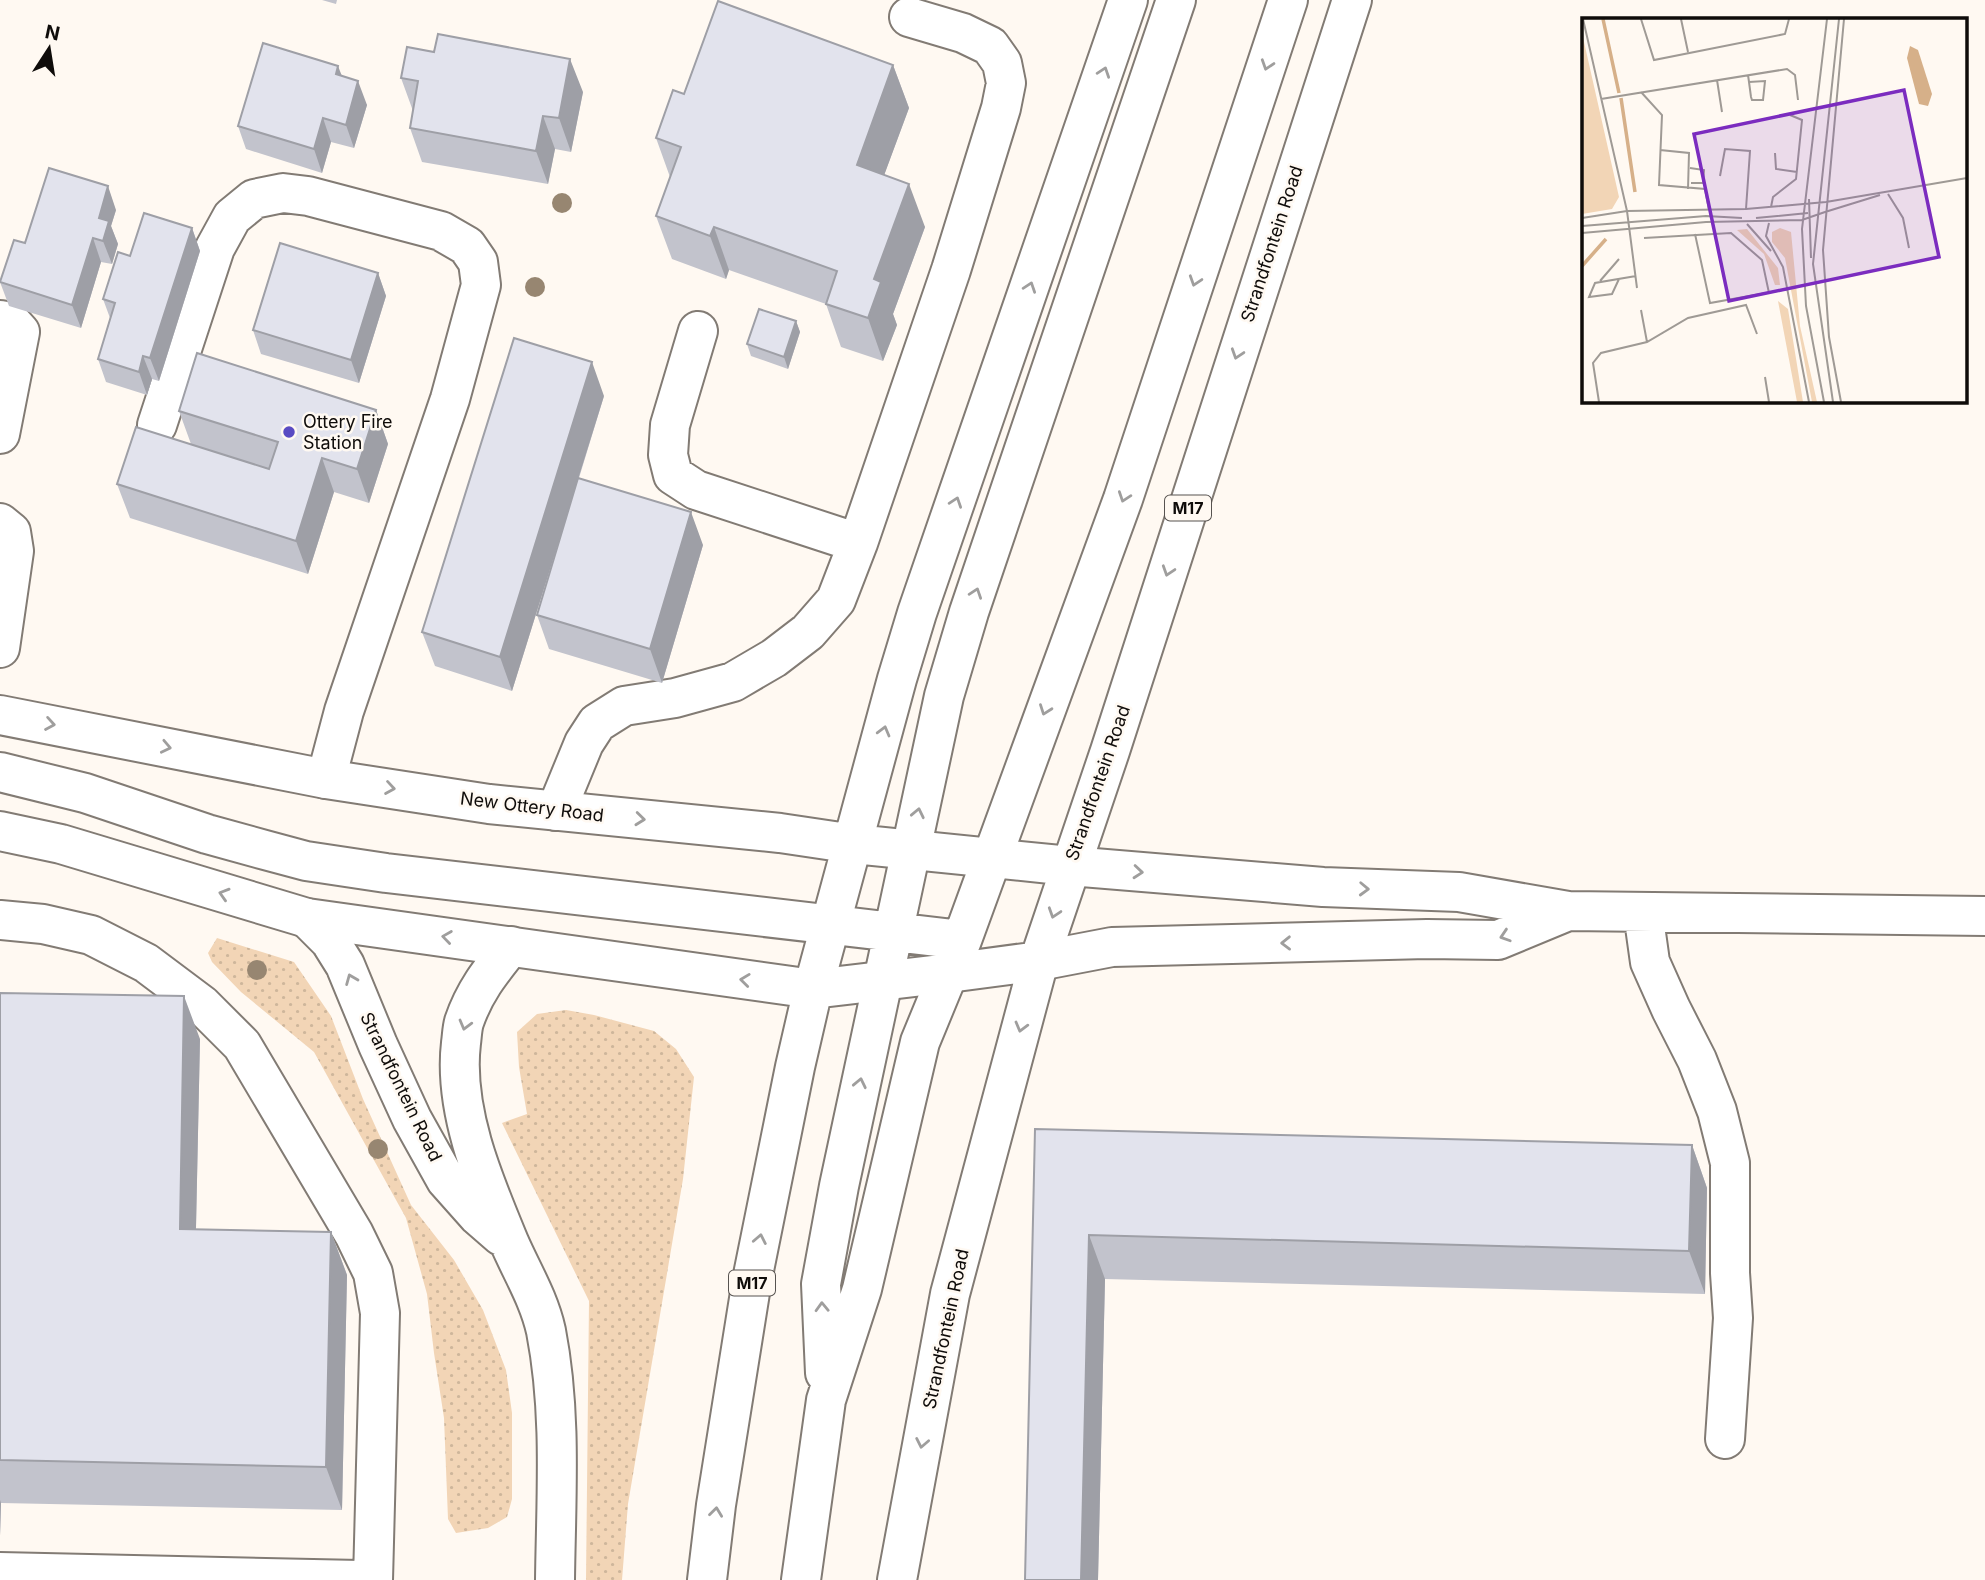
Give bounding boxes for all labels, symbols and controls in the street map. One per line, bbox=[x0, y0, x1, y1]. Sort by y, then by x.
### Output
north arrow bbox=[14, 14, 84, 84]
inset map bbox=[1582, 18, 1968, 402]
text: N bbox=[43, 20, 62, 46]
one-way arrow bbox=[1261, 58, 1275, 70]
one-way arrow bbox=[1096, 66, 1110, 78]
street label: Strandfontein Road bbox=[1236, 163, 1307, 325]
one-way arrow bbox=[1189, 274, 1204, 286]
one-way arrow bbox=[1022, 281, 1036, 293]
one-way arrow bbox=[1231, 348, 1245, 360]
place label: Ottery Fire Station bbox=[303, 411, 393, 453]
marker: Ottery Fire Station bbox=[281, 424, 297, 440]
one-way arrow bbox=[1118, 490, 1132, 502]
road number: M17 bbox=[1165, 495, 1211, 520]
one-way arrow bbox=[948, 496, 962, 508]
one-way arrow bbox=[1161, 565, 1176, 577]
one-way arrow bbox=[968, 587, 982, 600]
street label: Strandfontein Road bbox=[1061, 702, 1134, 863]
one-way arrow bbox=[1040, 704, 1054, 716]
one-way arrow bbox=[44, 716, 56, 731]
one-way arrow bbox=[875, 725, 890, 737]
one-way arrow bbox=[160, 738, 172, 753]
one-way arrow bbox=[384, 781, 396, 796]
street label: New Ottery Road bbox=[459, 787, 605, 826]
one-way arrow bbox=[909, 807, 924, 819]
one-way arrow bbox=[635, 811, 646, 826]
one-way arrow bbox=[1132, 864, 1143, 879]
one-way arrow bbox=[1359, 881, 1370, 896]
one-way arrow bbox=[219, 887, 231, 902]
one-way arrow bbox=[1048, 907, 1062, 919]
one-way arrow bbox=[1500, 928, 1512, 942]
one-way arrow bbox=[441, 930, 453, 945]
one-way arrow bbox=[1280, 935, 1290, 951]
one-way arrow bbox=[739, 973, 751, 988]
one-way arrow bbox=[345, 974, 359, 986]
street label: Strandfontein Road bbox=[356, 1009, 447, 1165]
one-way arrow bbox=[459, 1018, 473, 1030]
one-way arrow bbox=[1014, 1020, 1029, 1032]
one-way arrow bbox=[851, 1077, 866, 1089]
one-way arrow bbox=[752, 1233, 767, 1245]
street label: Strandfontein Road bbox=[918, 1247, 973, 1411]
road number: M17 bbox=[729, 1270, 775, 1296]
one-way arrow bbox=[815, 1301, 830, 1312]
one-way arrow bbox=[915, 1437, 930, 1449]
one-way arrow bbox=[708, 1506, 723, 1518]

